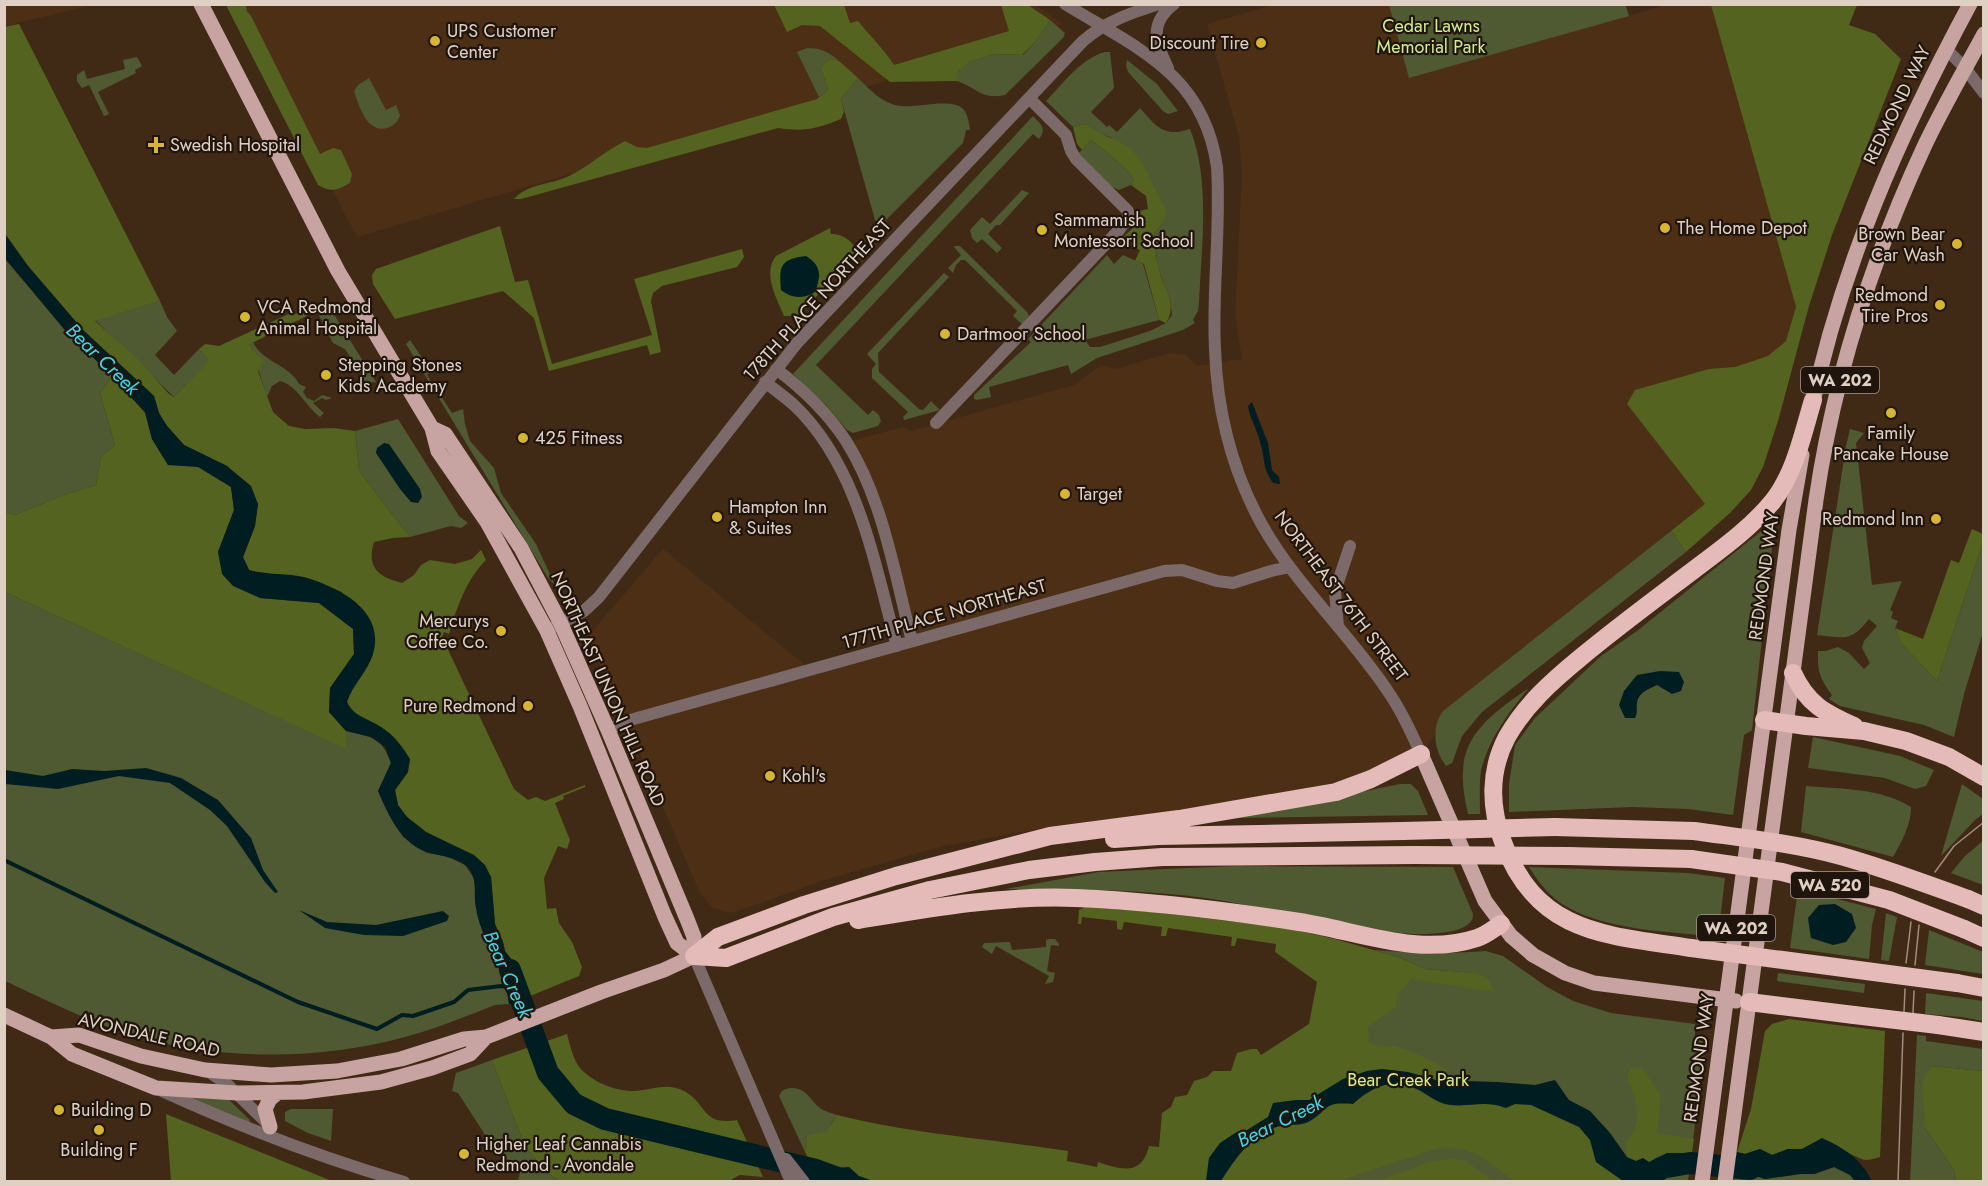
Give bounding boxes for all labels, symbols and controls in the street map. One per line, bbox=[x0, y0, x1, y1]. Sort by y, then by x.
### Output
park label: Cedar Lawns Memorial Park bbox=[1377, 13, 1485, 60]
place label: UPS Customer Center bbox=[447, 18, 557, 65]
place label: Discount Tire bbox=[1150, 30, 1249, 56]
marker: UPS Customer Center bbox=[428, 34, 442, 48]
marker: Discount Tire bbox=[1254, 36, 1268, 50]
street label: REDMOND WAY bbox=[1857, 40, 1937, 169]
place label: Swedish Hospital bbox=[170, 132, 300, 158]
marker: Swedish Hospital bbox=[147, 136, 165, 154]
place label: Sammamish Montessori School bbox=[1054, 207, 1194, 254]
street label: 178TH PLACE NORTHEAST bbox=[737, 213, 897, 387]
place label: The Home Depot bbox=[1677, 215, 1807, 241]
marker: The Home Depot bbox=[1658, 221, 1672, 235]
place label: Brown Bear Car Wash bbox=[1858, 221, 1946, 268]
marker: Sammamish Montessori School bbox=[1035, 223, 1049, 237]
marker: Brown Bear Car Wash bbox=[1950, 237, 1964, 251]
place label: Redmond Tire Pros bbox=[1855, 282, 1928, 329]
place label: VCA Redmond Animal Hospital bbox=[257, 294, 377, 341]
marker: Redmond Tire Pros bbox=[1933, 298, 1947, 312]
marker: VCA Redmond Animal Hospital bbox=[238, 310, 252, 324]
water label: Bear Creek bbox=[59, 317, 147, 403]
place label: Dartmoor School bbox=[957, 321, 1085, 347]
marker: Dartmoor School bbox=[938, 327, 952, 341]
place label: Stepping Stones Kids Academy bbox=[338, 352, 462, 399]
road number: WA 202 bbox=[1801, 367, 1879, 393]
marker: Stepping Stones Kids Academy bbox=[319, 368, 333, 382]
marker: Family Pancake House bbox=[1884, 406, 1898, 420]
place label: Family Pancake House bbox=[1833, 420, 1949, 467]
place label: 425 Fitness bbox=[535, 425, 623, 451]
marker: 425 Fitness bbox=[516, 431, 530, 445]
place label: Target bbox=[1077, 481, 1123, 507]
marker: Target bbox=[1058, 487, 1072, 501]
place label: Hampton Inn & Suites bbox=[729, 494, 827, 541]
street label: NORTHEAST 76TH STREET bbox=[1268, 505, 1414, 687]
place label: Redmond Inn bbox=[1822, 506, 1924, 532]
street label: REDMOND WAY bbox=[1742, 509, 1786, 642]
marker: Hampton Inn & Suites bbox=[710, 510, 724, 524]
marker: Redmond Inn bbox=[1929, 512, 1943, 526]
street label: NORTHEAST UNION HILL ROAD bbox=[544, 567, 672, 811]
street label: 177TH PLACE NORTHEAST bbox=[839, 572, 1050, 656]
place label: Mercurys Coffee Co. bbox=[406, 608, 489, 655]
marker: Mercurys Coffee Co. bbox=[494, 624, 508, 638]
place label: Pure Redmond bbox=[403, 693, 516, 719]
marker: Pure Redmond bbox=[521, 699, 535, 713]
place label: Kohl's bbox=[782, 763, 826, 789]
marker: Kohl's bbox=[763, 769, 777, 783]
road number: WA 520 bbox=[1791, 872, 1869, 898]
road number: WA 202 bbox=[1697, 915, 1775, 941]
water label: Bear Creek bbox=[475, 926, 540, 1024]
street label: REDMOND WAY bbox=[1677, 991, 1721, 1124]
street label: AVONDALE ROAD bbox=[76, 1006, 222, 1064]
park label: Bear Creek Park bbox=[1347, 1067, 1469, 1093]
water label: Bear Creek bbox=[1232, 1087, 1330, 1155]
place label: Building D bbox=[71, 1097, 152, 1123]
marker: Building D bbox=[52, 1103, 66, 1117]
marker: Building F bbox=[92, 1123, 106, 1137]
place label: Higher Leaf Cannabis Redmond - Avondale bbox=[476, 1131, 641, 1178]
place label: Building F bbox=[60, 1137, 138, 1163]
marker: Higher Leaf Cannabis Redmond - Avondale bbox=[457, 1147, 471, 1161]

